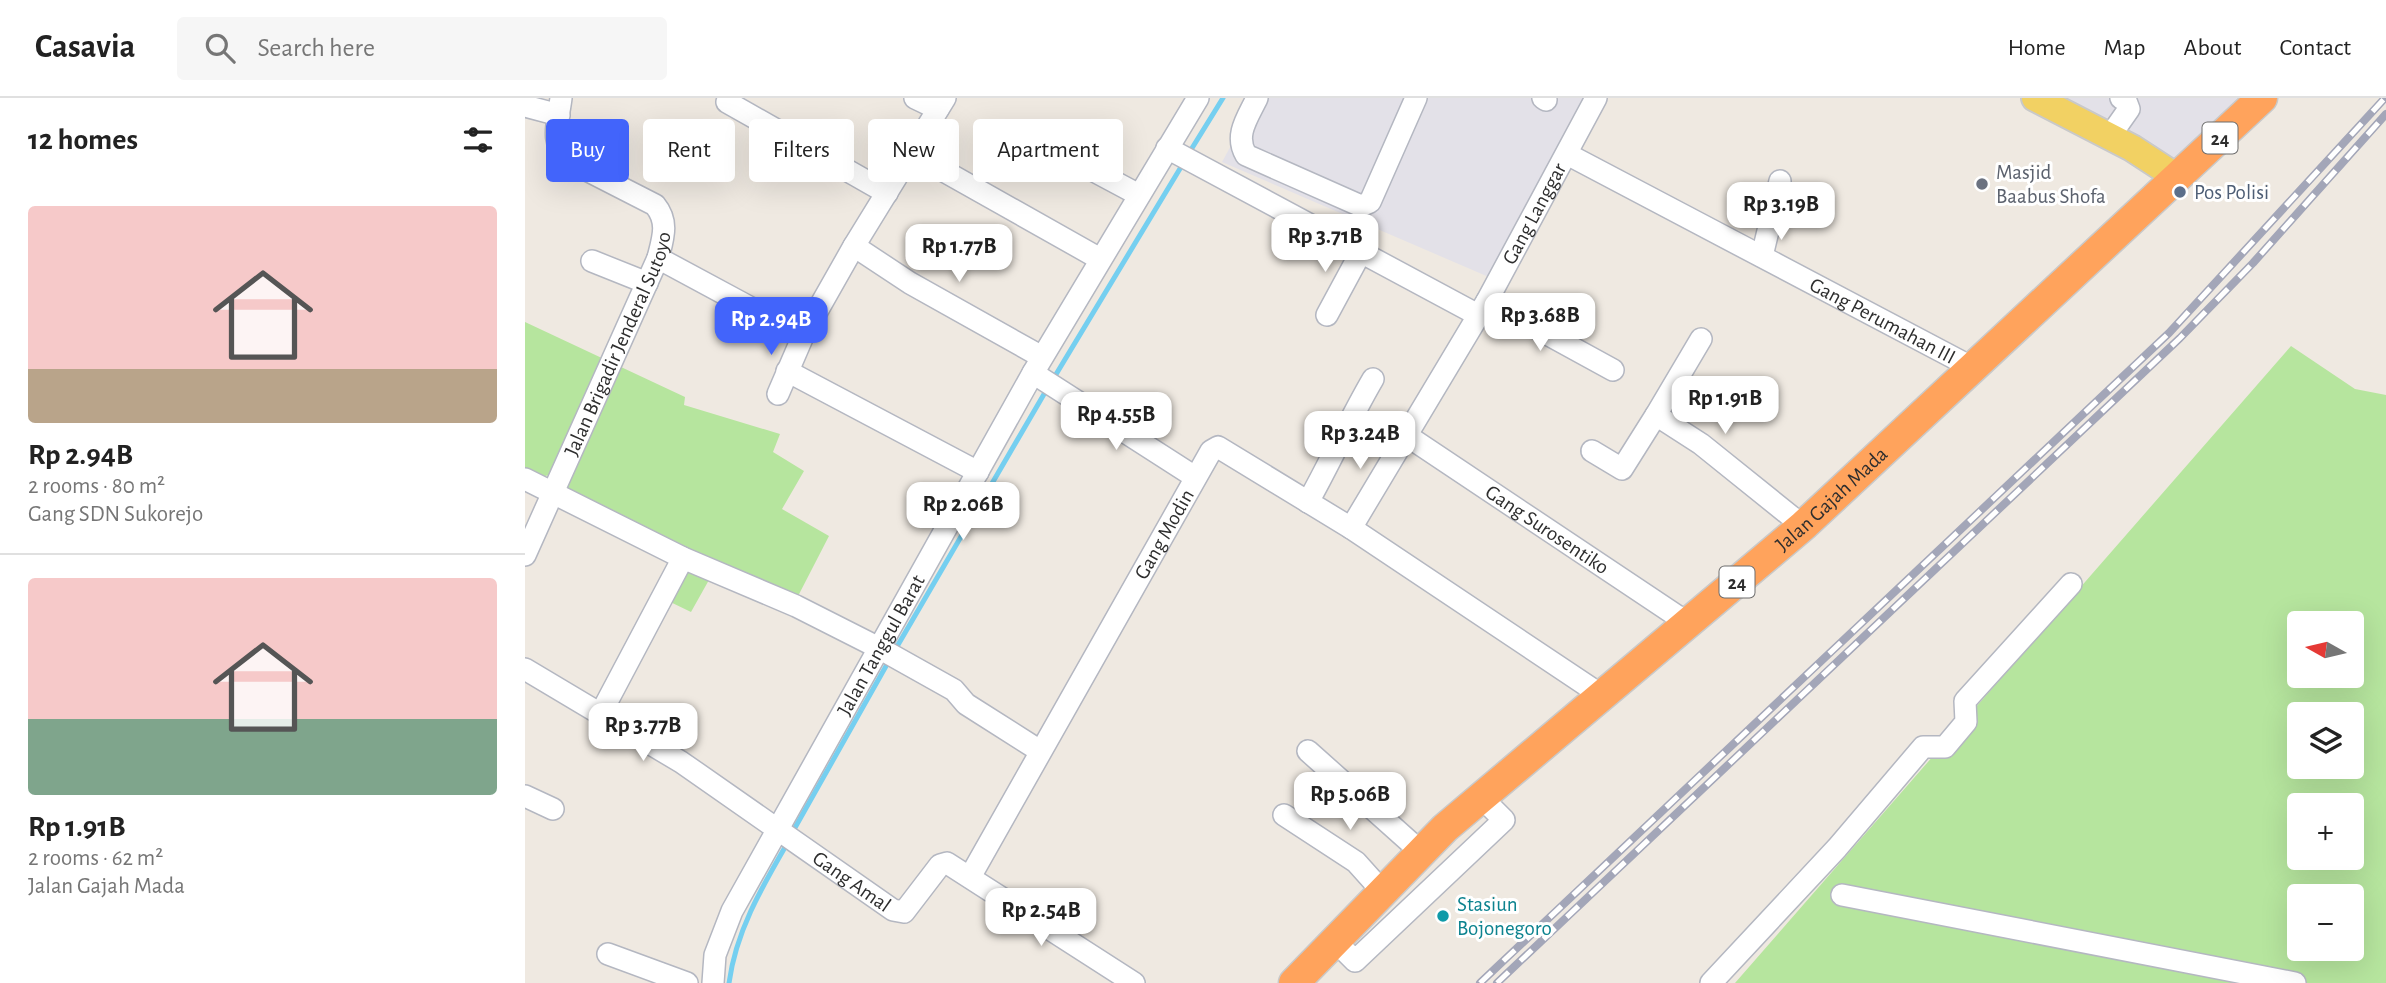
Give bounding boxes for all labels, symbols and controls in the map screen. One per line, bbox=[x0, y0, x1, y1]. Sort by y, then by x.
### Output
search box bbox=[177, 17, 667, 80]
icon: search bbox=[201, 29, 239, 67]
text: Casavia bbox=[35, 31, 135, 64]
text: Search here bbox=[257, 35, 375, 61]
text: Home bbox=[2008, 36, 2066, 60]
text: Map bbox=[2104, 36, 2146, 60]
text: About bbox=[2184, 36, 2241, 60]
text: Contact bbox=[2279, 36, 2351, 60]
chip: Buy bbox=[546, 119, 629, 182]
chip: Rent bbox=[643, 119, 735, 182]
chip: Filters bbox=[749, 119, 854, 182]
chip: New bbox=[868, 119, 959, 182]
chip: Apartment bbox=[973, 119, 1123, 182]
icon: filters bbox=[459, 121, 497, 159]
road number: 24 bbox=[2203, 122, 2237, 154]
text: 12 homes bbox=[28, 125, 138, 155]
street label: Gang Langgar bbox=[1499, 159, 1570, 268]
place label: Masjid Baabus Shofa bbox=[1996, 162, 2106, 207]
marker: Masjid Baabus Shofa bbox=[1974, 176, 1990, 192]
place label: Pos Polisi bbox=[2194, 182, 2269, 203]
pin: Rp 3.19B bbox=[1709, 183, 1853, 242]
marker: Pos Polisi bbox=[2172, 184, 2188, 200]
text: Rp 3.19B bbox=[1743, 193, 1819, 216]
pin: Rp 3.71B bbox=[1253, 214, 1397, 274]
pin: Rp 1.77B bbox=[887, 225, 1031, 284]
text: Rp 3.71B bbox=[1287, 225, 1363, 248]
street label: Jalan Brigadir Jenderal Sutoyo bbox=[561, 230, 675, 459]
text: Rp 1.77B bbox=[921, 235, 997, 258]
icon: home bbox=[200, 252, 326, 378]
street label: Gang Perumahan III bbox=[1806, 274, 1959, 368]
pin: Rp 3.68B bbox=[1468, 294, 1612, 353]
pin: Rp 2.94B bbox=[699, 298, 843, 357]
text: Rp 3.68B bbox=[1500, 304, 1580, 327]
text: Rp 2.94B bbox=[731, 308, 811, 331]
pin: Rp 1.91B bbox=[1653, 376, 1797, 436]
text: Rp 1.91B bbox=[1688, 387, 1762, 410]
pin: Rp 4.55B bbox=[1044, 392, 1188, 452]
text: Rp 4.55B bbox=[1077, 403, 1155, 426]
pin: Rp 3.24B bbox=[1288, 412, 1432, 471]
text: Rp 3.24B bbox=[1320, 422, 1400, 445]
text: Rp 2.94B bbox=[28, 440, 133, 470]
street label: Jalan Gajah Mada bbox=[1772, 443, 1892, 555]
text: 2 rooms · 80 m² bbox=[28, 475, 165, 498]
street label: Gang Surosentiko bbox=[1482, 481, 1613, 578]
pin: Rp 2.06B bbox=[891, 482, 1035, 542]
street label: Gang Modin bbox=[1131, 486, 1198, 583]
text: Rp 2.06B bbox=[922, 493, 1004, 516]
text: Gang SDN Sukorejo bbox=[28, 503, 203, 526]
road number: 24 bbox=[1719, 566, 1755, 597]
street label: Jalan Tanggul Barat bbox=[834, 571, 929, 719]
north arrow bbox=[2287, 611, 2364, 688]
map controls bbox=[2287, 611, 2364, 961]
icon: home bbox=[200, 624, 326, 750]
button: layers bbox=[2287, 702, 2364, 779]
pin: Rp 3.77B bbox=[571, 704, 715, 763]
text: Rp 3.77B bbox=[605, 714, 681, 737]
pin: Rp 5.06B bbox=[1278, 772, 1422, 832]
text: Rp 5.06B bbox=[1310, 783, 1390, 806]
button: + bbox=[2287, 793, 2364, 870]
text: Rp 1.91B bbox=[28, 812, 126, 842]
text: 2 rooms · 62 m² bbox=[28, 847, 163, 870]
street label: Gang Amal bbox=[809, 847, 895, 916]
text: Jalan Gajah Mada bbox=[28, 875, 185, 898]
button: − bbox=[2287, 884, 2364, 961]
pin: Rp 2.54B bbox=[969, 888, 1113, 948]
place label: Stasiun Bojonegoro bbox=[1457, 894, 1552, 939]
text: Rp 2.54B bbox=[1001, 899, 1081, 922]
marker: Stasiun Bojonegoro bbox=[1435, 908, 1451, 924]

